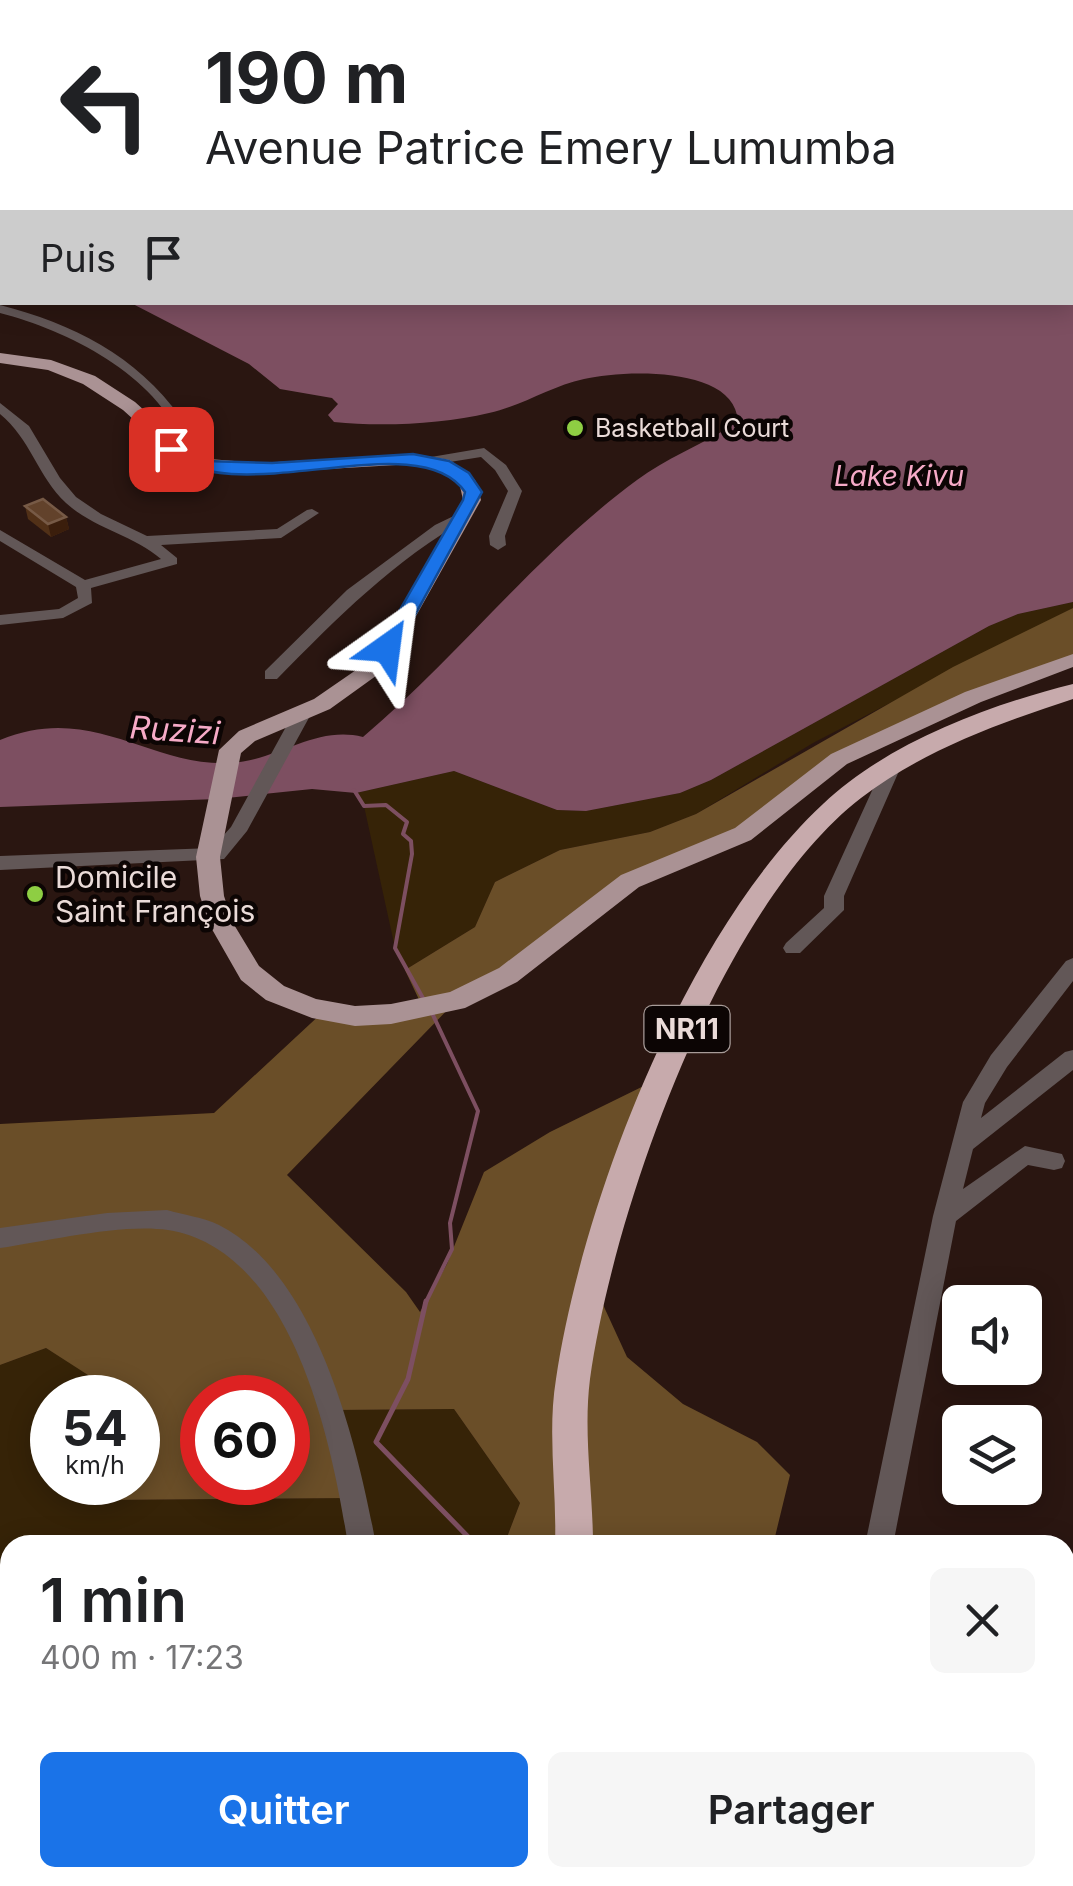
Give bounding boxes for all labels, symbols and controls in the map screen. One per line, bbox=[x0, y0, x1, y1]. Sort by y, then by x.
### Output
text: 190 m bbox=[205, 35, 408, 120]
icon: left bbox=[40, 40, 170, 170]
text: Avenue Patrice Emery Lumumba bbox=[205, 120, 897, 175]
icon: arrive bbox=[136, 230, 191, 285]
text: Puis bbox=[40, 235, 116, 281]
pin bbox=[129, 407, 214, 492]
place label: Basketball Court bbox=[595, 413, 789, 443]
marker: Basketball Court bbox=[564, 417, 586, 439]
icon: arrive bbox=[144, 422, 199, 477]
water label: Lake Kivu bbox=[834, 459, 964, 493]
position arrow bbox=[335, 596, 439, 700]
water label: Ruzizi bbox=[129, 707, 223, 753]
place label: Domicile Saint François bbox=[55, 859, 255, 929]
marker: Domicile Saint François bbox=[24, 883, 46, 905]
road number: NR11 bbox=[644, 1006, 730, 1052]
map controls bbox=[942, 1285, 1042, 1505]
button: sound bbox=[942, 1285, 1042, 1385]
speed limit sign: 60 bbox=[180, 1375, 310, 1505]
text: 54 bbox=[62, 1398, 128, 1458]
button: layers bbox=[942, 1405, 1042, 1505]
text: km/h bbox=[65, 1450, 125, 1480]
text: 1 min bbox=[40, 1564, 187, 1636]
button: close bbox=[930, 1568, 1035, 1673]
text: 400 m · 17:23 bbox=[40, 1638, 244, 1677]
button: Quitter bbox=[40, 1752, 528, 1867]
button: Partager bbox=[548, 1752, 1035, 1867]

